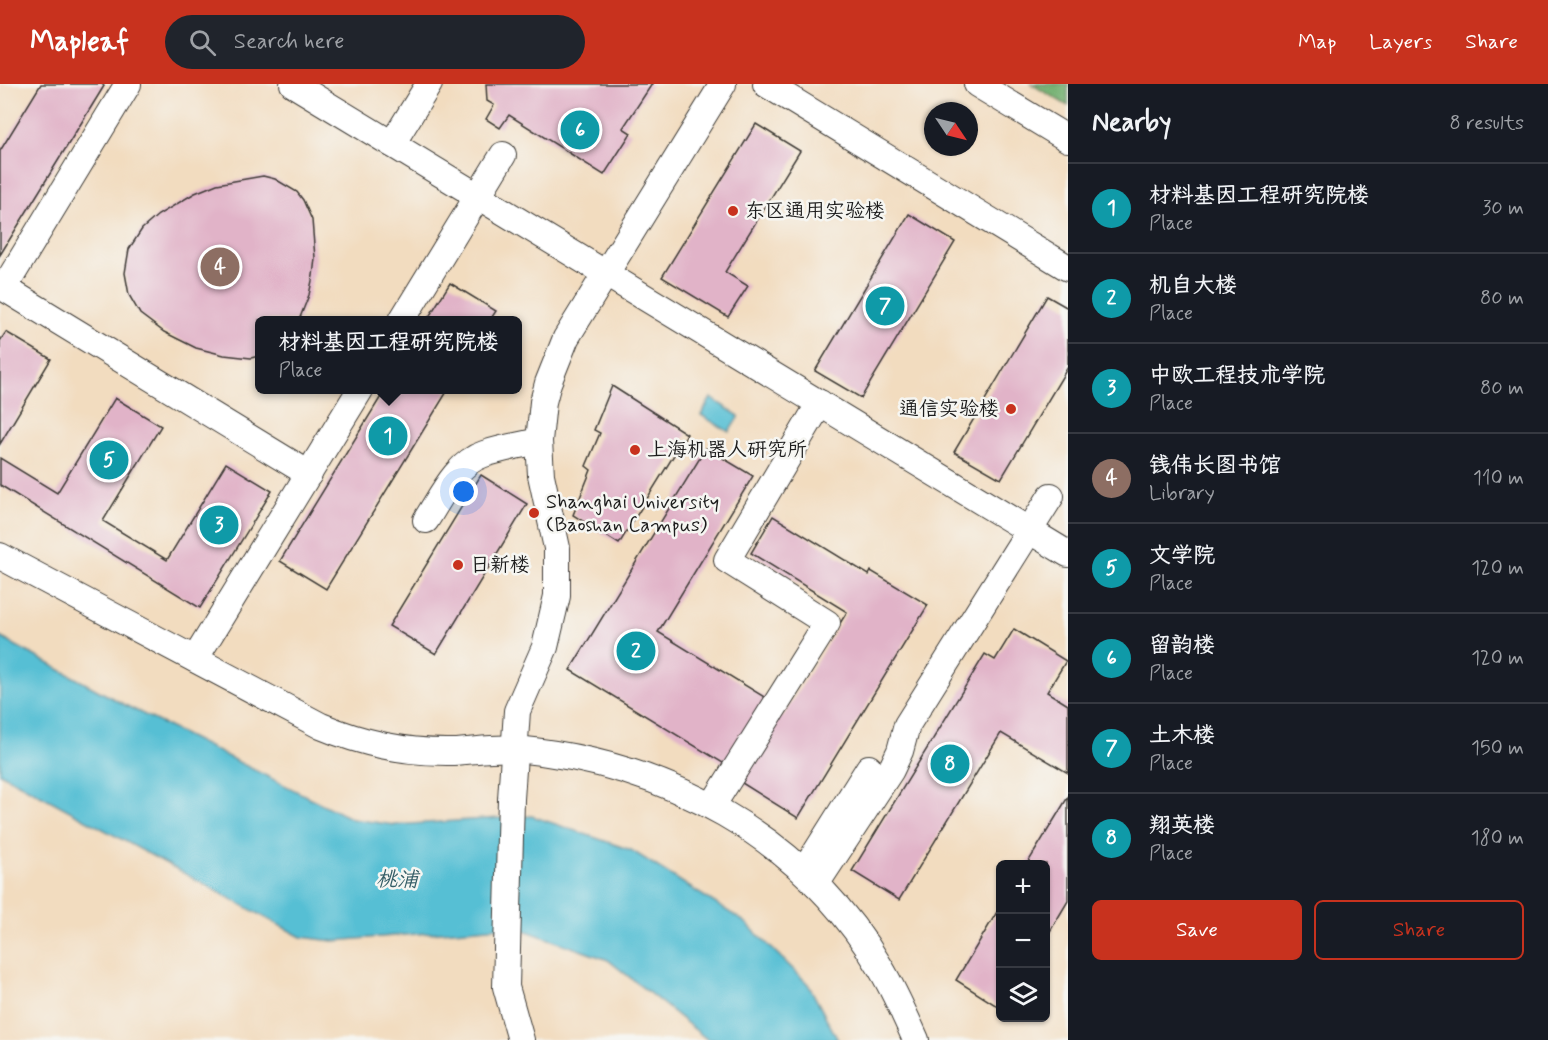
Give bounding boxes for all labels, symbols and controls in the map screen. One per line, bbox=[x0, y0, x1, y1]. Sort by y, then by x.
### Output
search box bbox=[165, 15, 585, 69]
text: Mapleaf bbox=[30, 24, 129, 61]
icon: search bbox=[186, 26, 219, 59]
text: Search here bbox=[234, 28, 344, 56]
text: Map bbox=[1298, 28, 1336, 56]
text: Layers bbox=[1369, 28, 1432, 56]
text: Share bbox=[1465, 28, 1518, 56]
north arrow bbox=[924, 102, 978, 156]
text: Nearby bbox=[1092, 106, 1171, 140]
pin: 6 bbox=[560, 108, 600, 152]
text: 8 results bbox=[1450, 110, 1524, 137]
text: 材料基因工程研究院楼 bbox=[1149, 182, 1369, 210]
text: 1 bbox=[1107, 195, 1116, 222]
text: 30 m bbox=[1482, 195, 1524, 222]
place label: 东区通用实验楼 bbox=[745, 198, 885, 225]
marker: 东区通用实验楼 bbox=[726, 204, 740, 218]
text: Place bbox=[1149, 210, 1193, 237]
pin: 4 bbox=[200, 244, 240, 290]
text: 机自大楼 bbox=[1149, 272, 1237, 300]
pin: 7 bbox=[866, 284, 904, 328]
text: 2 bbox=[1107, 285, 1116, 312]
text: 80 m bbox=[1480, 285, 1524, 312]
text: Place bbox=[1149, 300, 1193, 327]
popup bbox=[255, 316, 522, 394]
text: 材料基因工程研究院楼 bbox=[278, 329, 499, 357]
text: Place bbox=[278, 357, 323, 384]
text: 中欧工程技术学院 bbox=[1149, 362, 1325, 390]
text: 3 bbox=[1107, 375, 1116, 402]
text: 80 m bbox=[1480, 375, 1524, 402]
text: Place bbox=[1149, 390, 1193, 417]
place label: 通信实验楼 bbox=[899, 396, 999, 423]
marker: 通信实验楼 bbox=[1004, 402, 1018, 416]
pin: 1 bbox=[368, 414, 408, 458]
place label: 上海机器人研究所 bbox=[647, 437, 807, 464]
pin: 5 bbox=[90, 438, 128, 482]
marker: 上海机器人研究所 bbox=[628, 443, 642, 457]
text: 钱伟长图书馆 bbox=[1149, 452, 1281, 480]
text: 4 bbox=[1106, 465, 1117, 492]
text: 110 m bbox=[1473, 465, 1524, 492]
your location bbox=[449, 477, 478, 506]
text: Library bbox=[1149, 480, 1215, 507]
place label: Shanghai University (Baoshan Campus) bbox=[546, 489, 719, 539]
pin: 3 bbox=[200, 502, 238, 548]
marker: Shanghai University (Baoshan Campus) bbox=[527, 506, 541, 520]
text: 文学院 bbox=[1149, 542, 1215, 570]
place label: 日新楼 bbox=[470, 552, 530, 579]
text: 5 bbox=[1106, 555, 1118, 582]
text: 120 m bbox=[1471, 555, 1524, 582]
marker: 日新楼 bbox=[451, 558, 465, 572]
text: Place bbox=[1149, 570, 1193, 597]
pin: 2 bbox=[616, 628, 656, 674]
text: 留韵楼 bbox=[1149, 632, 1215, 660]
text: 6 bbox=[1106, 645, 1117, 672]
text: 120 m bbox=[1471, 645, 1524, 672]
text: Place bbox=[1149, 660, 1193, 687]
text: 土木楼 bbox=[1149, 722, 1215, 750]
text: 7 bbox=[1105, 735, 1118, 762]
text: 150 m bbox=[1471, 735, 1524, 762]
pin: 8 bbox=[930, 742, 970, 786]
text: Place bbox=[1149, 750, 1193, 777]
text: 翔英楼 bbox=[1149, 812, 1215, 840]
text: 8 bbox=[1106, 825, 1117, 852]
text: 180 m bbox=[1471, 825, 1524, 852]
text: Place bbox=[1149, 840, 1193, 867]
map controls bbox=[996, 860, 1050, 1022]
button: + bbox=[996, 860, 1050, 914]
water label: 桃浦 bbox=[376, 866, 421, 894]
button: Save bbox=[1092, 900, 1302, 960]
button: Share bbox=[1314, 900, 1524, 960]
button: − bbox=[996, 914, 1050, 968]
button: layers bbox=[996, 968, 1050, 1022]

